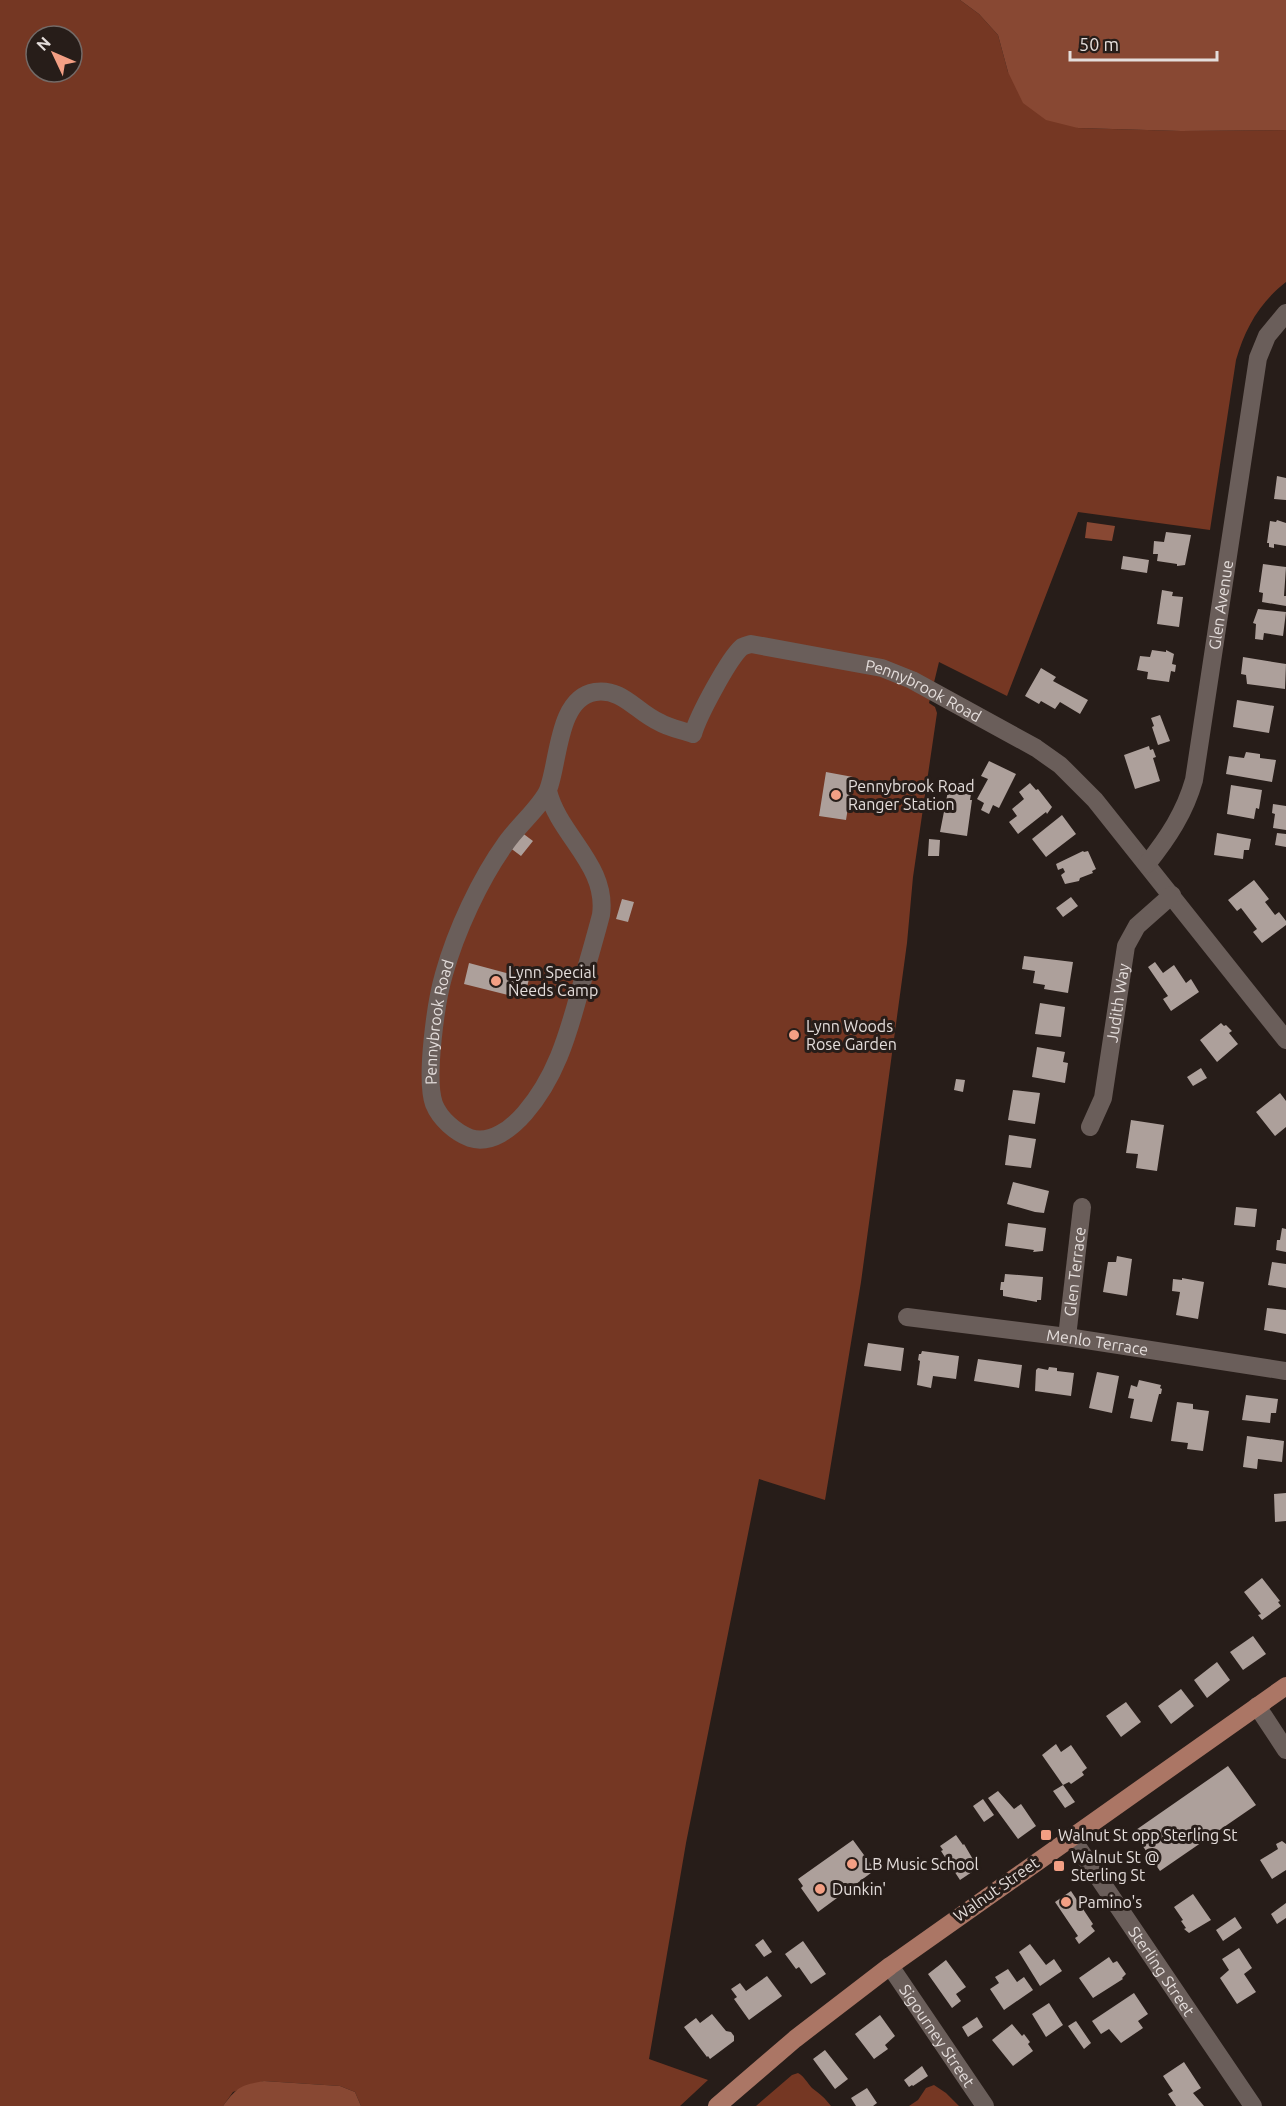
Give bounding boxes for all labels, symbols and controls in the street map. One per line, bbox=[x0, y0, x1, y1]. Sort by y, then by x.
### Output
north arrow bbox=[24, 24, 84, 84]
scale bar bbox=[1070, 24, 1217, 62]
text: N bbox=[33, 33, 54, 54]
text: 50 m bbox=[1079, 34, 1119, 54]
street label: Glen Avenue bbox=[1205, 559, 1236, 651]
street label: Pennybrook Road bbox=[864, 656, 984, 725]
place label: Pennybrook Road Ranger Station bbox=[848, 777, 975, 813]
marker: Pennybrook Road Ranger Station bbox=[829, 788, 843, 802]
street label: Pennybrook Road bbox=[422, 957, 457, 1085]
street label: Judith Way bbox=[1103, 962, 1132, 1044]
place label: Lynn Special Needs Camp bbox=[508, 963, 598, 999]
marker: Lynn Special Needs Camp bbox=[489, 974, 503, 988]
place label: Lynn Woods Rose Garden bbox=[806, 1017, 897, 1053]
marker: Lynn Woods Rose Garden bbox=[787, 1028, 801, 1042]
street label: Glen Terrace bbox=[1060, 1226, 1089, 1317]
street label: Menlo Terrace bbox=[1045, 1326, 1150, 1358]
place label: Walnut St opp Sterling St bbox=[1058, 1826, 1238, 1844]
marker: Walnut St opp Sterling St bbox=[1039, 1828, 1053, 1842]
place label: Walnut St @ Sterling St bbox=[1071, 1848, 1160, 1884]
street label: Walnut Street bbox=[950, 1853, 1043, 1925]
place label: LB Music School bbox=[864, 1855, 979, 1873]
marker: LB Music School bbox=[845, 1857, 859, 1871]
marker: Walnut St @ Sterling St bbox=[1052, 1859, 1066, 1873]
place label: Dunkin' bbox=[832, 1880, 886, 1898]
marker: Dunkin' bbox=[813, 1882, 827, 1896]
place label: Pamino's bbox=[1078, 1893, 1142, 1911]
marker: Pamino's bbox=[1059, 1895, 1073, 1909]
street label: Sterling Street bbox=[1125, 1923, 1199, 2020]
street label: Sigourney Street bbox=[896, 1981, 979, 2091]

